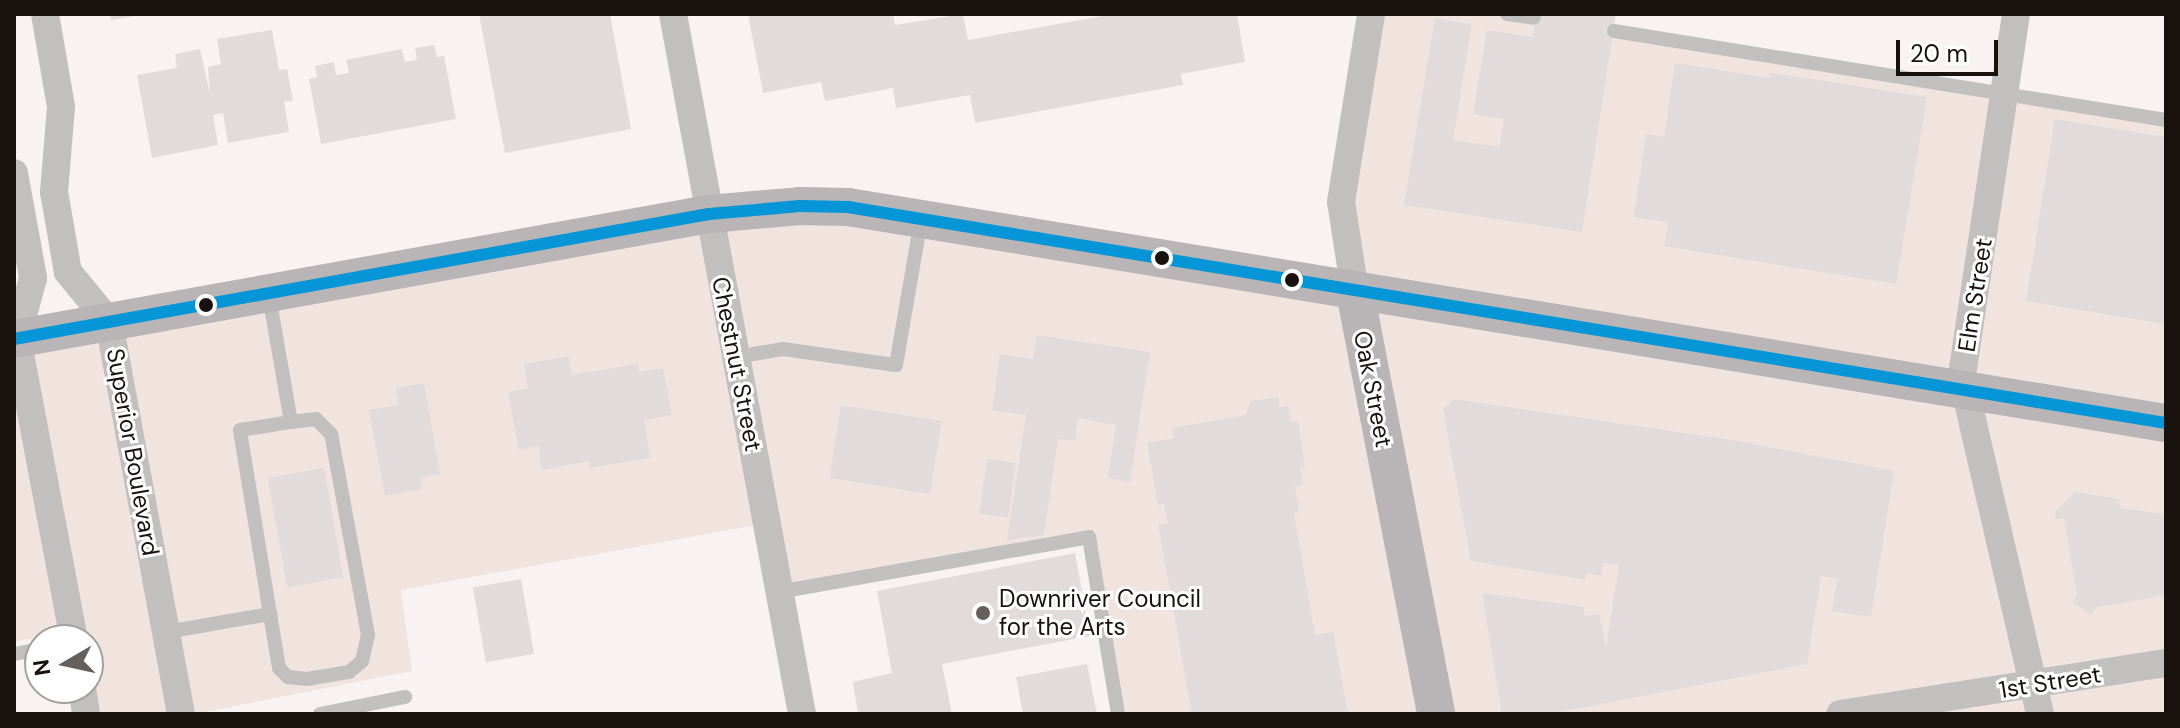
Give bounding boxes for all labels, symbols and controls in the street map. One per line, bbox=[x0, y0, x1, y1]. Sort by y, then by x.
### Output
scale bar bbox=[1900, 24, 2002, 74]
text: 20 m bbox=[1910, 38, 1968, 69]
street label: Elm Street bbox=[1952, 236, 1998, 354]
unlabelled marker bbox=[1154, 250, 1170, 266]
unlabelled marker bbox=[1284, 272, 1300, 288]
street label: Chestnut Street bbox=[706, 274, 768, 454]
unlabelled marker bbox=[198, 297, 214, 313]
street label: Oak Street bbox=[1348, 328, 1398, 450]
street label: Superior Boulevard bbox=[101, 346, 165, 558]
place label: Downriver Council for the Arts bbox=[999, 585, 1201, 641]
marker: Downriver Council for the Arts bbox=[974, 604, 992, 622]
north arrow bbox=[24, 624, 104, 704]
text: N bbox=[26, 657, 57, 678]
street label: 1st Street bbox=[1997, 660, 2103, 704]

